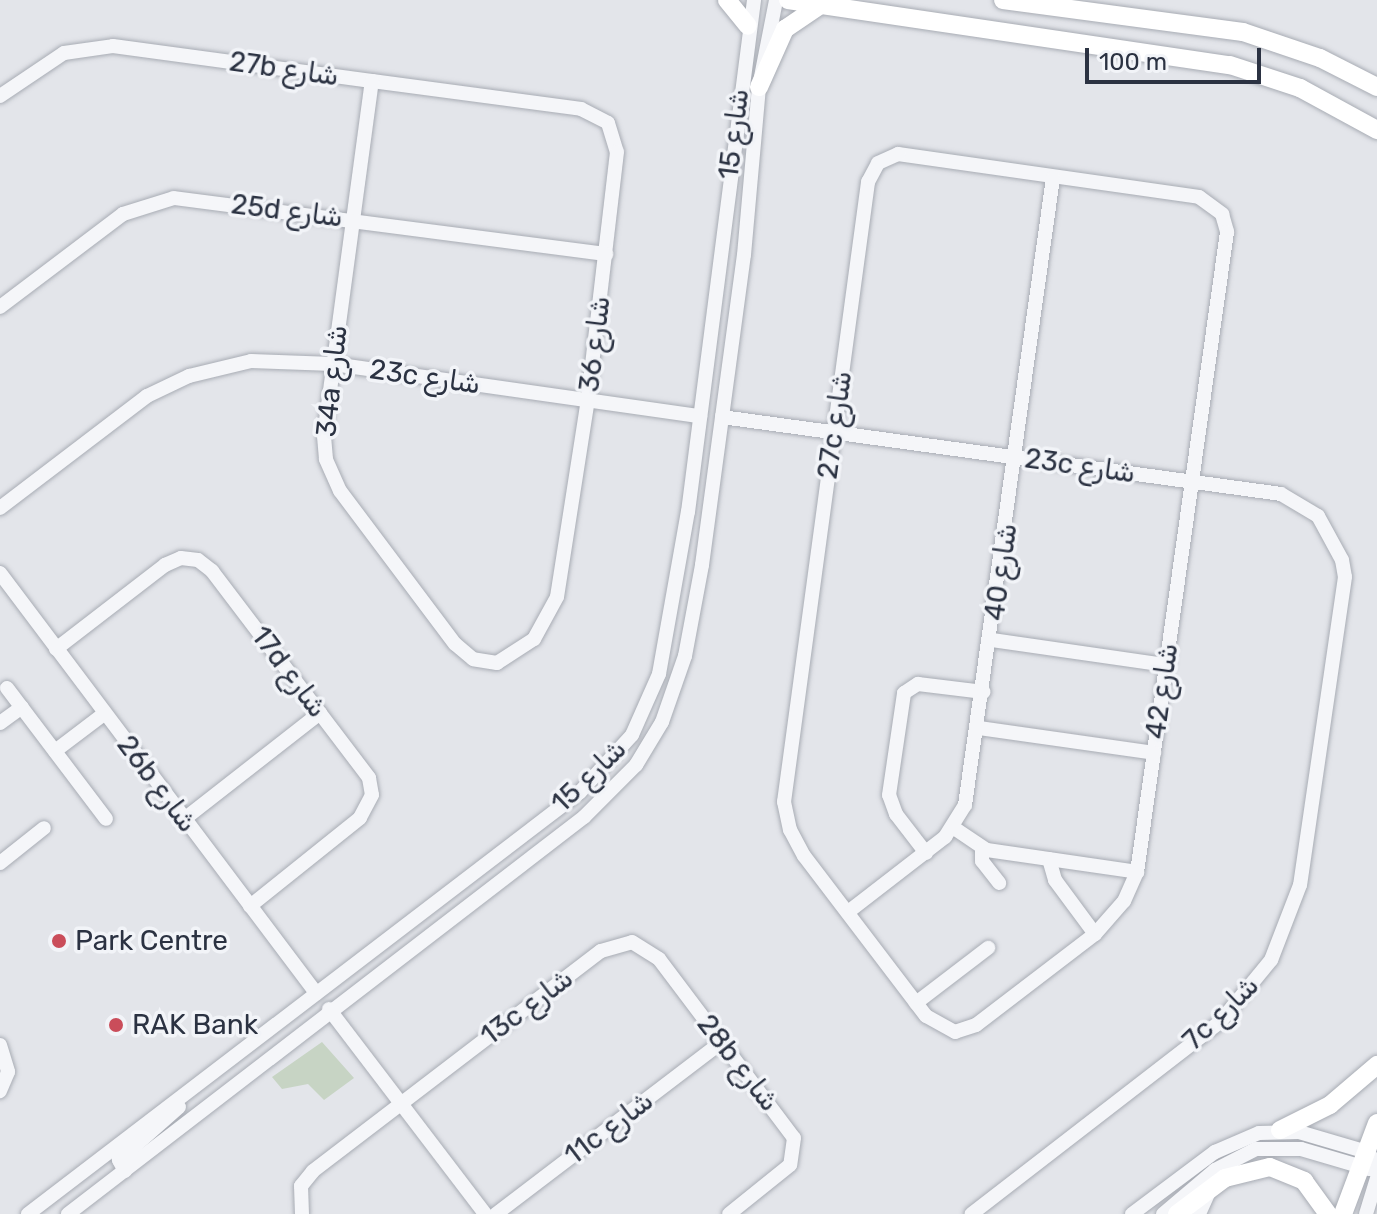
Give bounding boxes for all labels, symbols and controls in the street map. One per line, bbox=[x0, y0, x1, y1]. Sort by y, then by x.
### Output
scale bar bbox=[1089, 32, 1265, 82]
street label: 27b شارع bbox=[227, 45, 341, 93]
text: 100 m bbox=[1099, 48, 1167, 76]
street label: شارع 15 bbox=[712, 87, 756, 181]
street label: 25d شارع bbox=[229, 187, 345, 235]
street label: شارع 36 bbox=[572, 294, 618, 394]
street label: 34a شارع bbox=[309, 323, 355, 439]
street label: 23c شارع bbox=[368, 353, 482, 401]
street label: 27c شارع bbox=[811, 369, 859, 481]
street label: 23c شارع bbox=[1023, 442, 1137, 490]
street label: شارع 40 bbox=[978, 521, 1024, 623]
street label: 17d شارع bbox=[244, 620, 334, 724]
street label: شارع 42 bbox=[1139, 641, 1185, 741]
street label: 26b شارع bbox=[110, 729, 204, 839]
street label: شارع 15 bbox=[544, 732, 634, 820]
place label: Park Centre bbox=[75, 924, 228, 958]
marker: Park Centre bbox=[50, 932, 68, 950]
street label: 13c شارع bbox=[474, 961, 580, 1053]
street label: 7c شارع bbox=[1176, 969, 1266, 1057]
place label: RAK Bank bbox=[132, 1008, 258, 1042]
street label: 28b شارع bbox=[690, 1008, 786, 1118]
marker: RAK Bank bbox=[107, 1016, 125, 1034]
street label: 11c شارع bbox=[558, 1084, 660, 1172]

